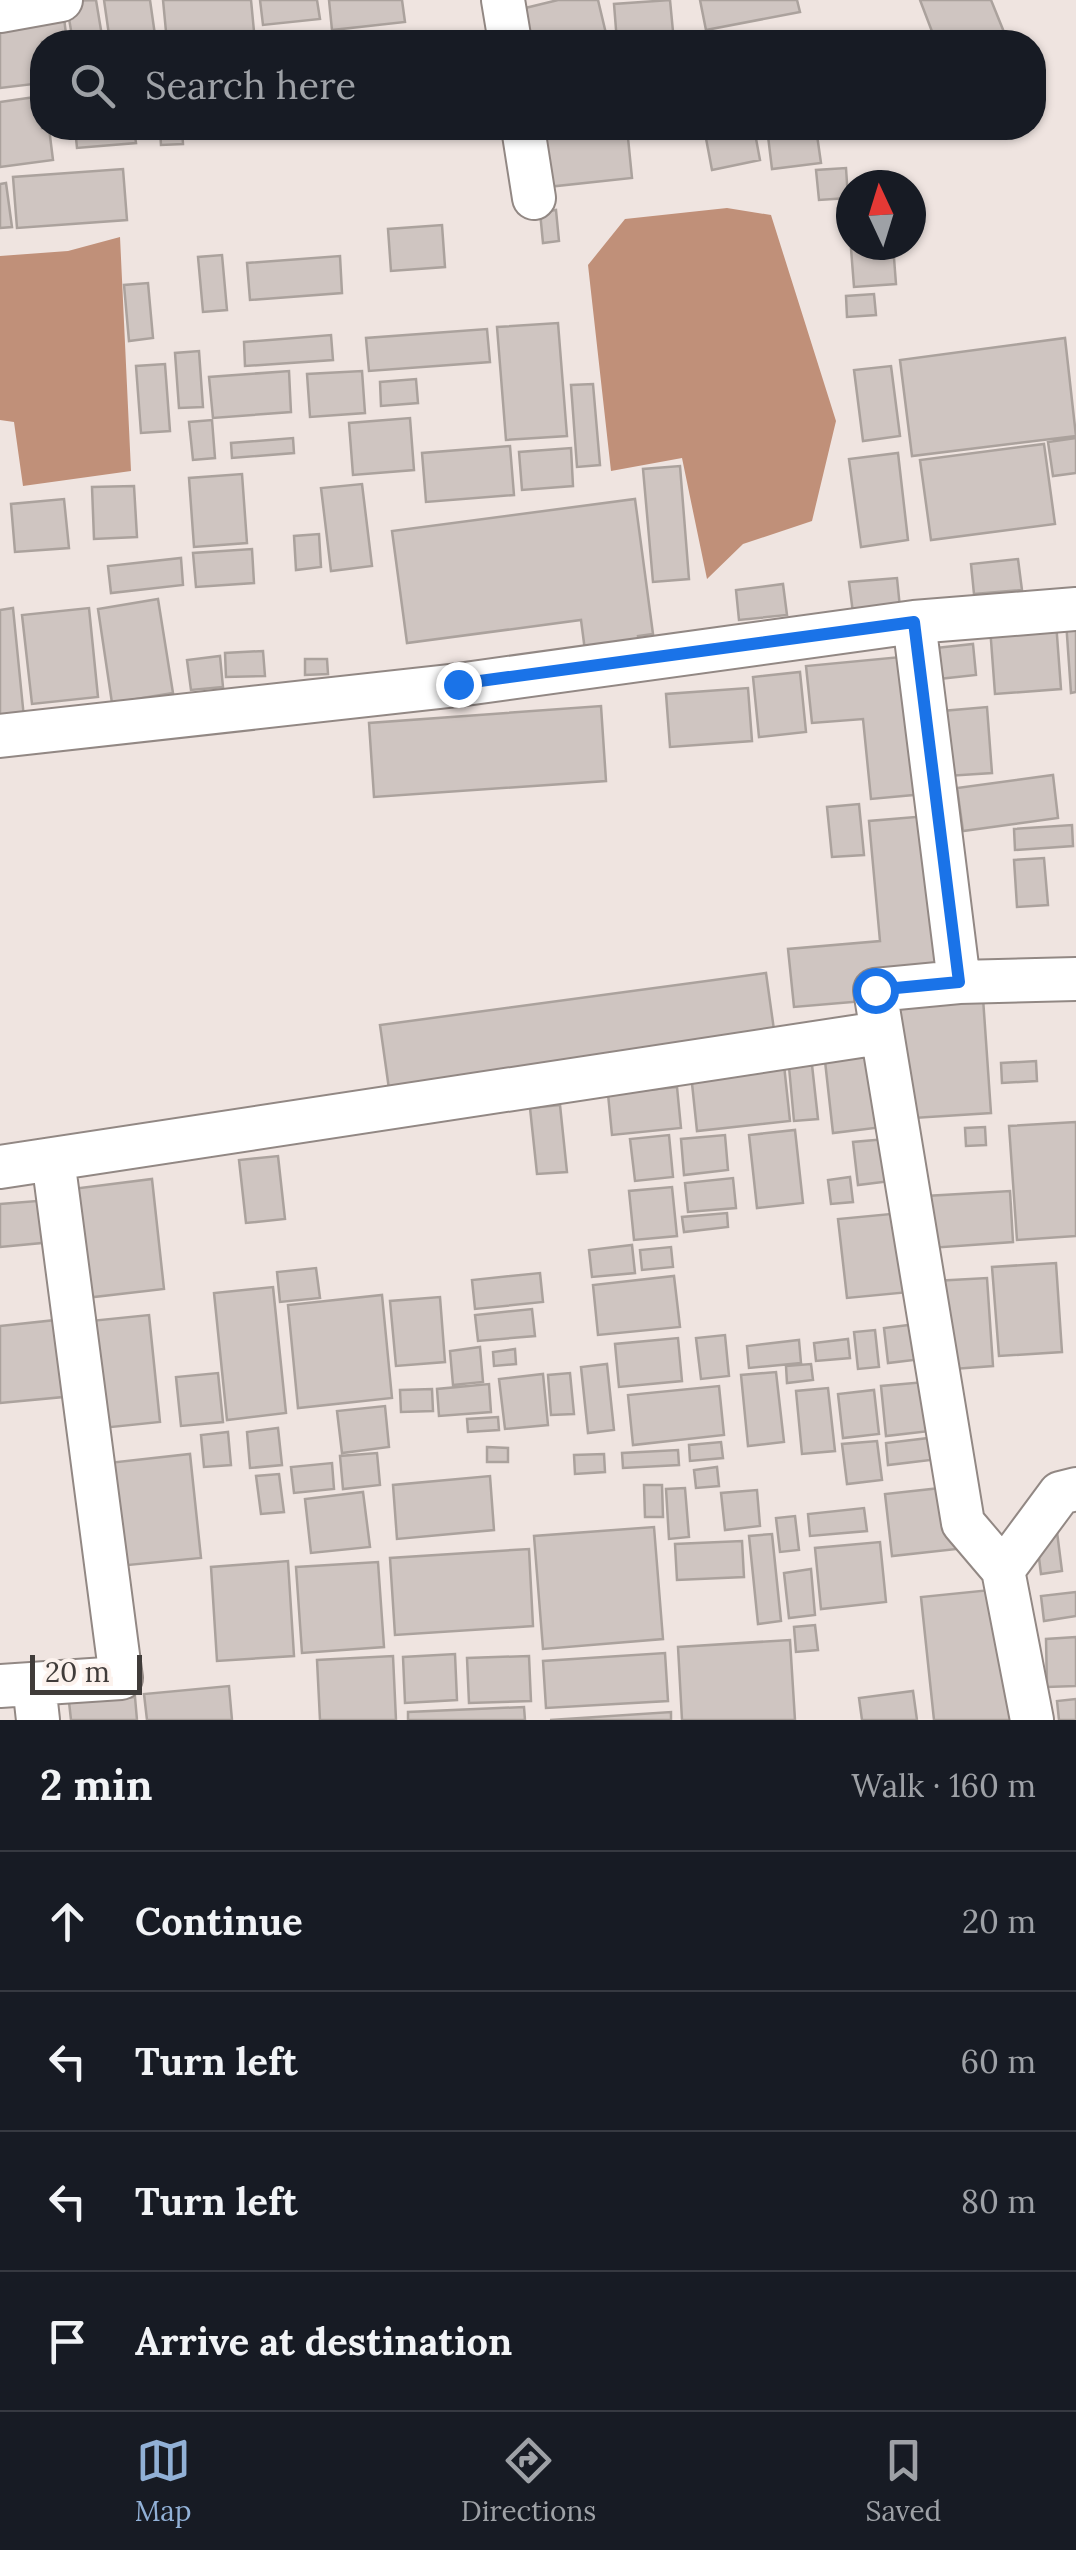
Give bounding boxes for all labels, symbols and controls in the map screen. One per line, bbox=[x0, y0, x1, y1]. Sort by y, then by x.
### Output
search box bbox=[30, 30, 1046, 140]
icon: search bbox=[65, 58, 120, 113]
text: Search here bbox=[145, 61, 356, 109]
north arrow bbox=[836, 170, 926, 260]
route end bbox=[436, 662, 482, 708]
route start bbox=[853, 968, 899, 1014]
scale bar bbox=[30, 1650, 142, 1694]
text: 20 m bbox=[45, 1654, 110, 1690]
text: 2 min bbox=[40, 1758, 153, 1812]
text: Walk · 160 m bbox=[851, 1765, 1036, 1806]
icon: ahead bbox=[40, 1894, 95, 1949]
text: Continue bbox=[135, 1897, 303, 1945]
text: 20 m bbox=[962, 1901, 1036, 1942]
icon: left bbox=[40, 2034, 95, 2089]
text: Turn left bbox=[135, 2037, 298, 2085]
text: 60 m bbox=[961, 2041, 1036, 2082]
icon: left bbox=[40, 2174, 95, 2229]
text: Turn left bbox=[135, 2177, 298, 2225]
text: 80 m bbox=[961, 2181, 1036, 2222]
icon: arrive bbox=[40, 2314, 95, 2369]
text: Arrive at destination bbox=[135, 2317, 512, 2365]
tab: Map bbox=[135, 2433, 192, 2529]
tab: Directions bbox=[461, 2433, 596, 2529]
tab: Saved bbox=[866, 2433, 941, 2529]

